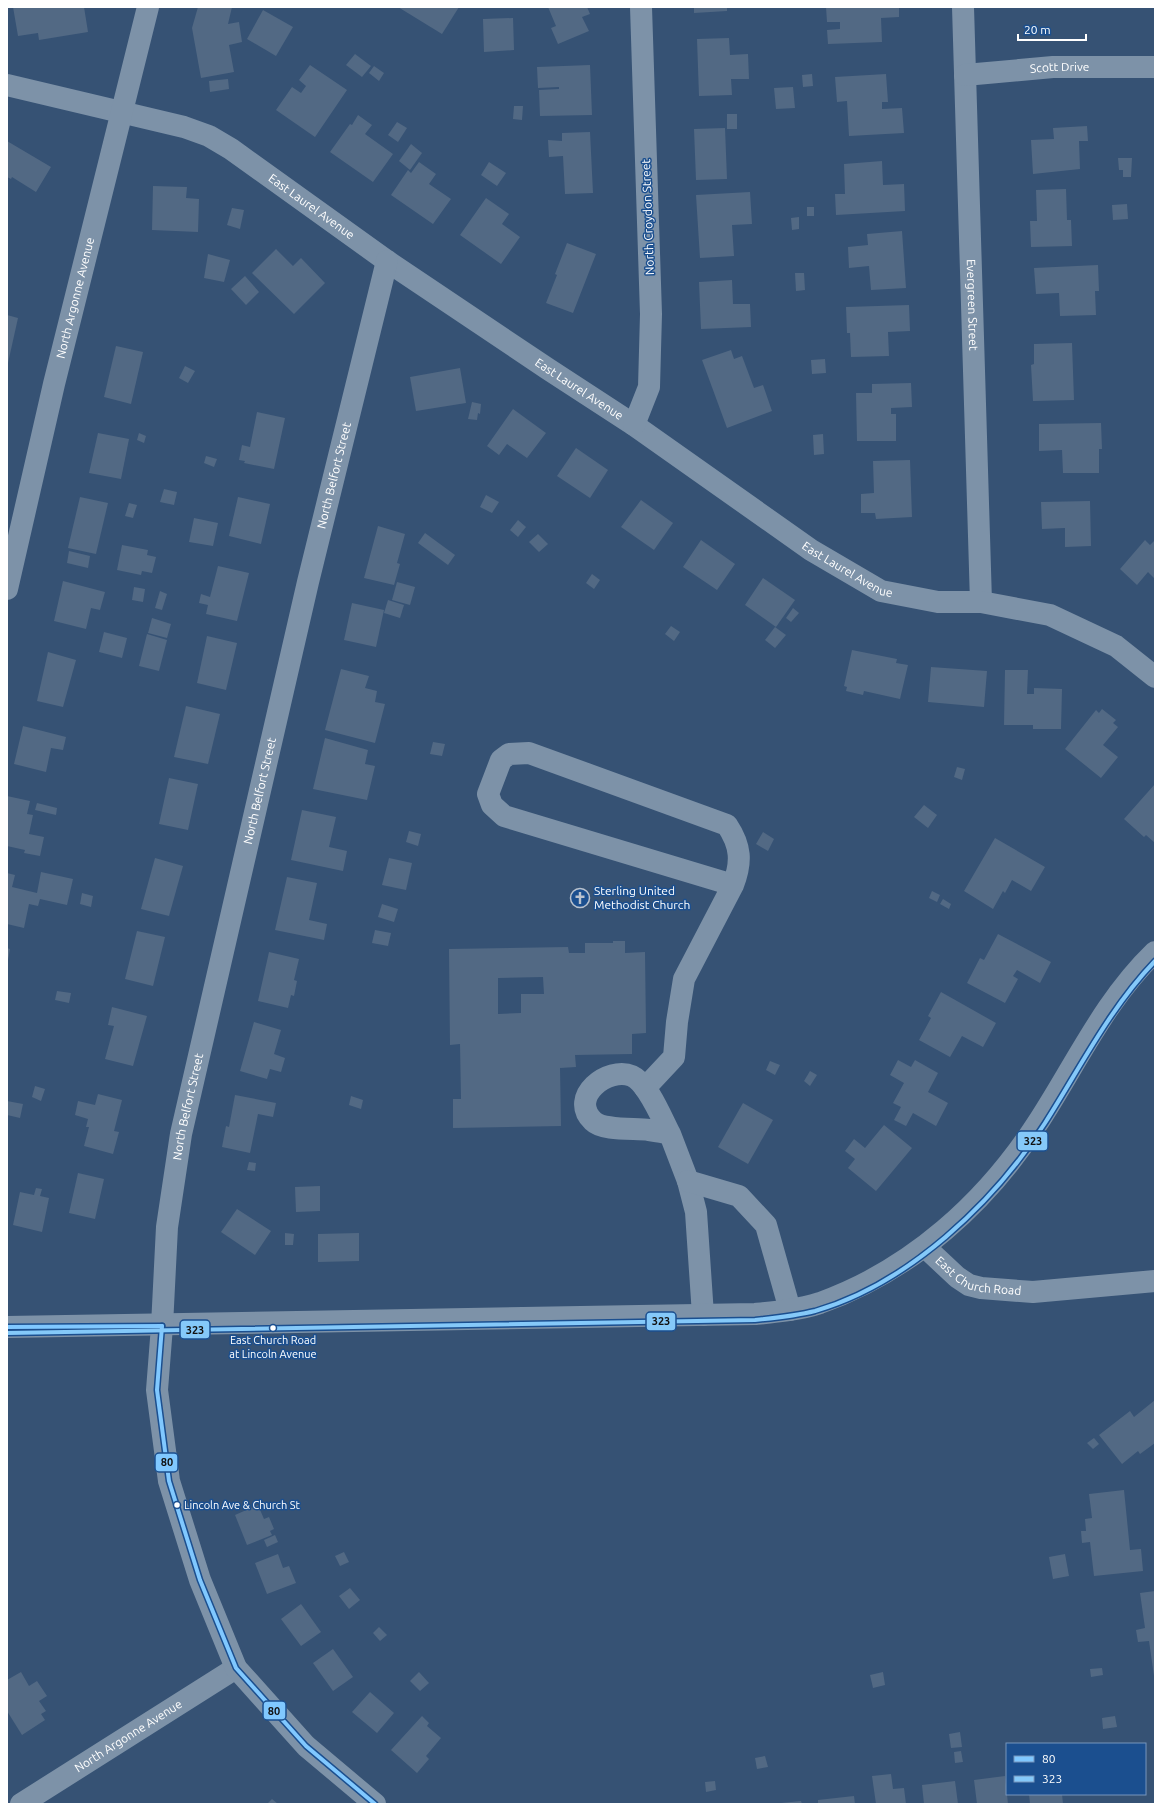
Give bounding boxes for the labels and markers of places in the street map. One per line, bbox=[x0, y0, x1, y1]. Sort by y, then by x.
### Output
place label: Sterling United Methodist Church bbox=[594, 884, 690, 911]
church icon: Sterling United Methodist Church bbox=[569, 887, 591, 909]
marker: East Church Road at Lincoln Avenue bbox=[268, 1323, 278, 1333]
place label: East Church Road at Lincoln Avenue bbox=[229, 1334, 317, 1360]
place label: Lincoln Ave & Church St bbox=[184, 1499, 301, 1511]
marker: Lincoln Ave & Church St bbox=[172, 1500, 182, 1510]

